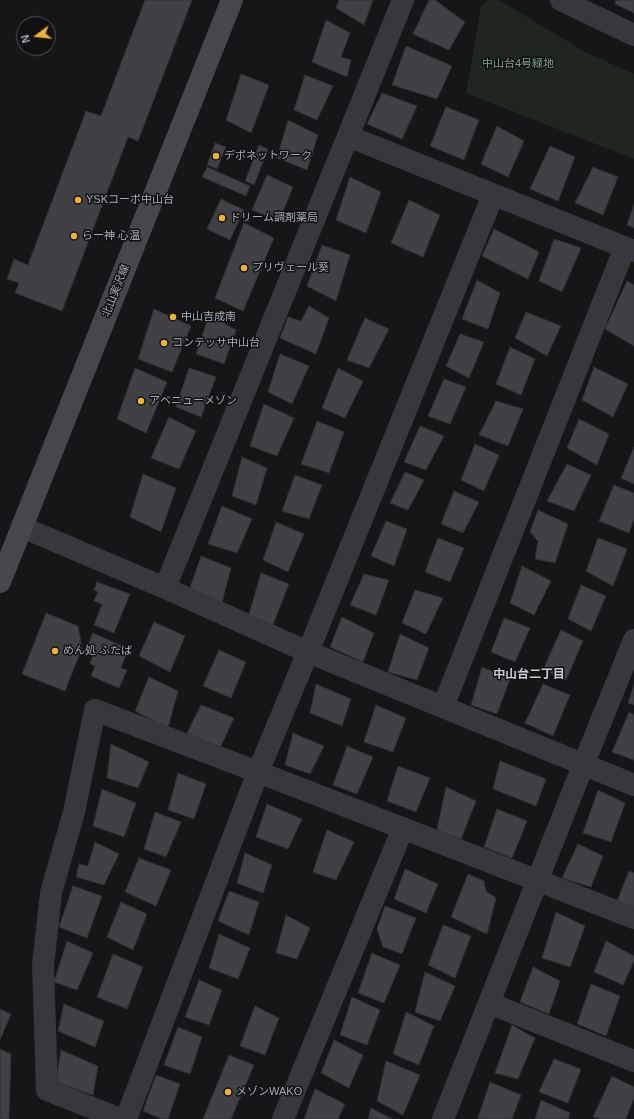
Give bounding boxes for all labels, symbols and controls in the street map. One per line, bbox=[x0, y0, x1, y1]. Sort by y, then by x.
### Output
north arrow bbox=[16, 16, 56, 56]
text: N bbox=[19, 33, 32, 44]
park label: 中山台4号緑地 bbox=[482, 57, 554, 71]
place label: デポネットワーク bbox=[224, 149, 312, 163]
marker: デポネットワーク bbox=[211, 151, 221, 161]
place label: YSKコーポ中山台 bbox=[86, 193, 174, 207]
marker: YSKコーポ中山台 bbox=[73, 195, 83, 205]
place label: ドリーム調剤薬局 bbox=[230, 211, 318, 225]
marker: ドリーム調剤薬局 bbox=[217, 213, 227, 223]
place label: らー神 心温 bbox=[82, 229, 140, 243]
marker: らー神 心温 bbox=[69, 231, 79, 241]
place label: プリヴェール葵 bbox=[252, 261, 329, 275]
street label: 北山実沢線 bbox=[100, 263, 132, 319]
marker: プリヴェール葵 bbox=[239, 263, 249, 273]
place label: 中山吉成南 bbox=[181, 310, 236, 324]
marker: 中山吉成南 bbox=[168, 312, 178, 322]
place label: コンテッサ中山台 bbox=[172, 336, 260, 350]
marker: コンテッサ中山台 bbox=[159, 338, 169, 348]
place label: アベニューメゾン bbox=[149, 394, 237, 408]
marker: アベニューメゾン bbox=[136, 396, 146, 406]
place label: めん処 ふたば bbox=[63, 644, 132, 658]
marker: めん処 ふたば bbox=[50, 646, 60, 656]
district label: 中山台二丁目 bbox=[493, 668, 565, 682]
place label: メゾンWAKO bbox=[236, 1085, 302, 1099]
marker: メゾンWAKO bbox=[223, 1087, 233, 1097]

